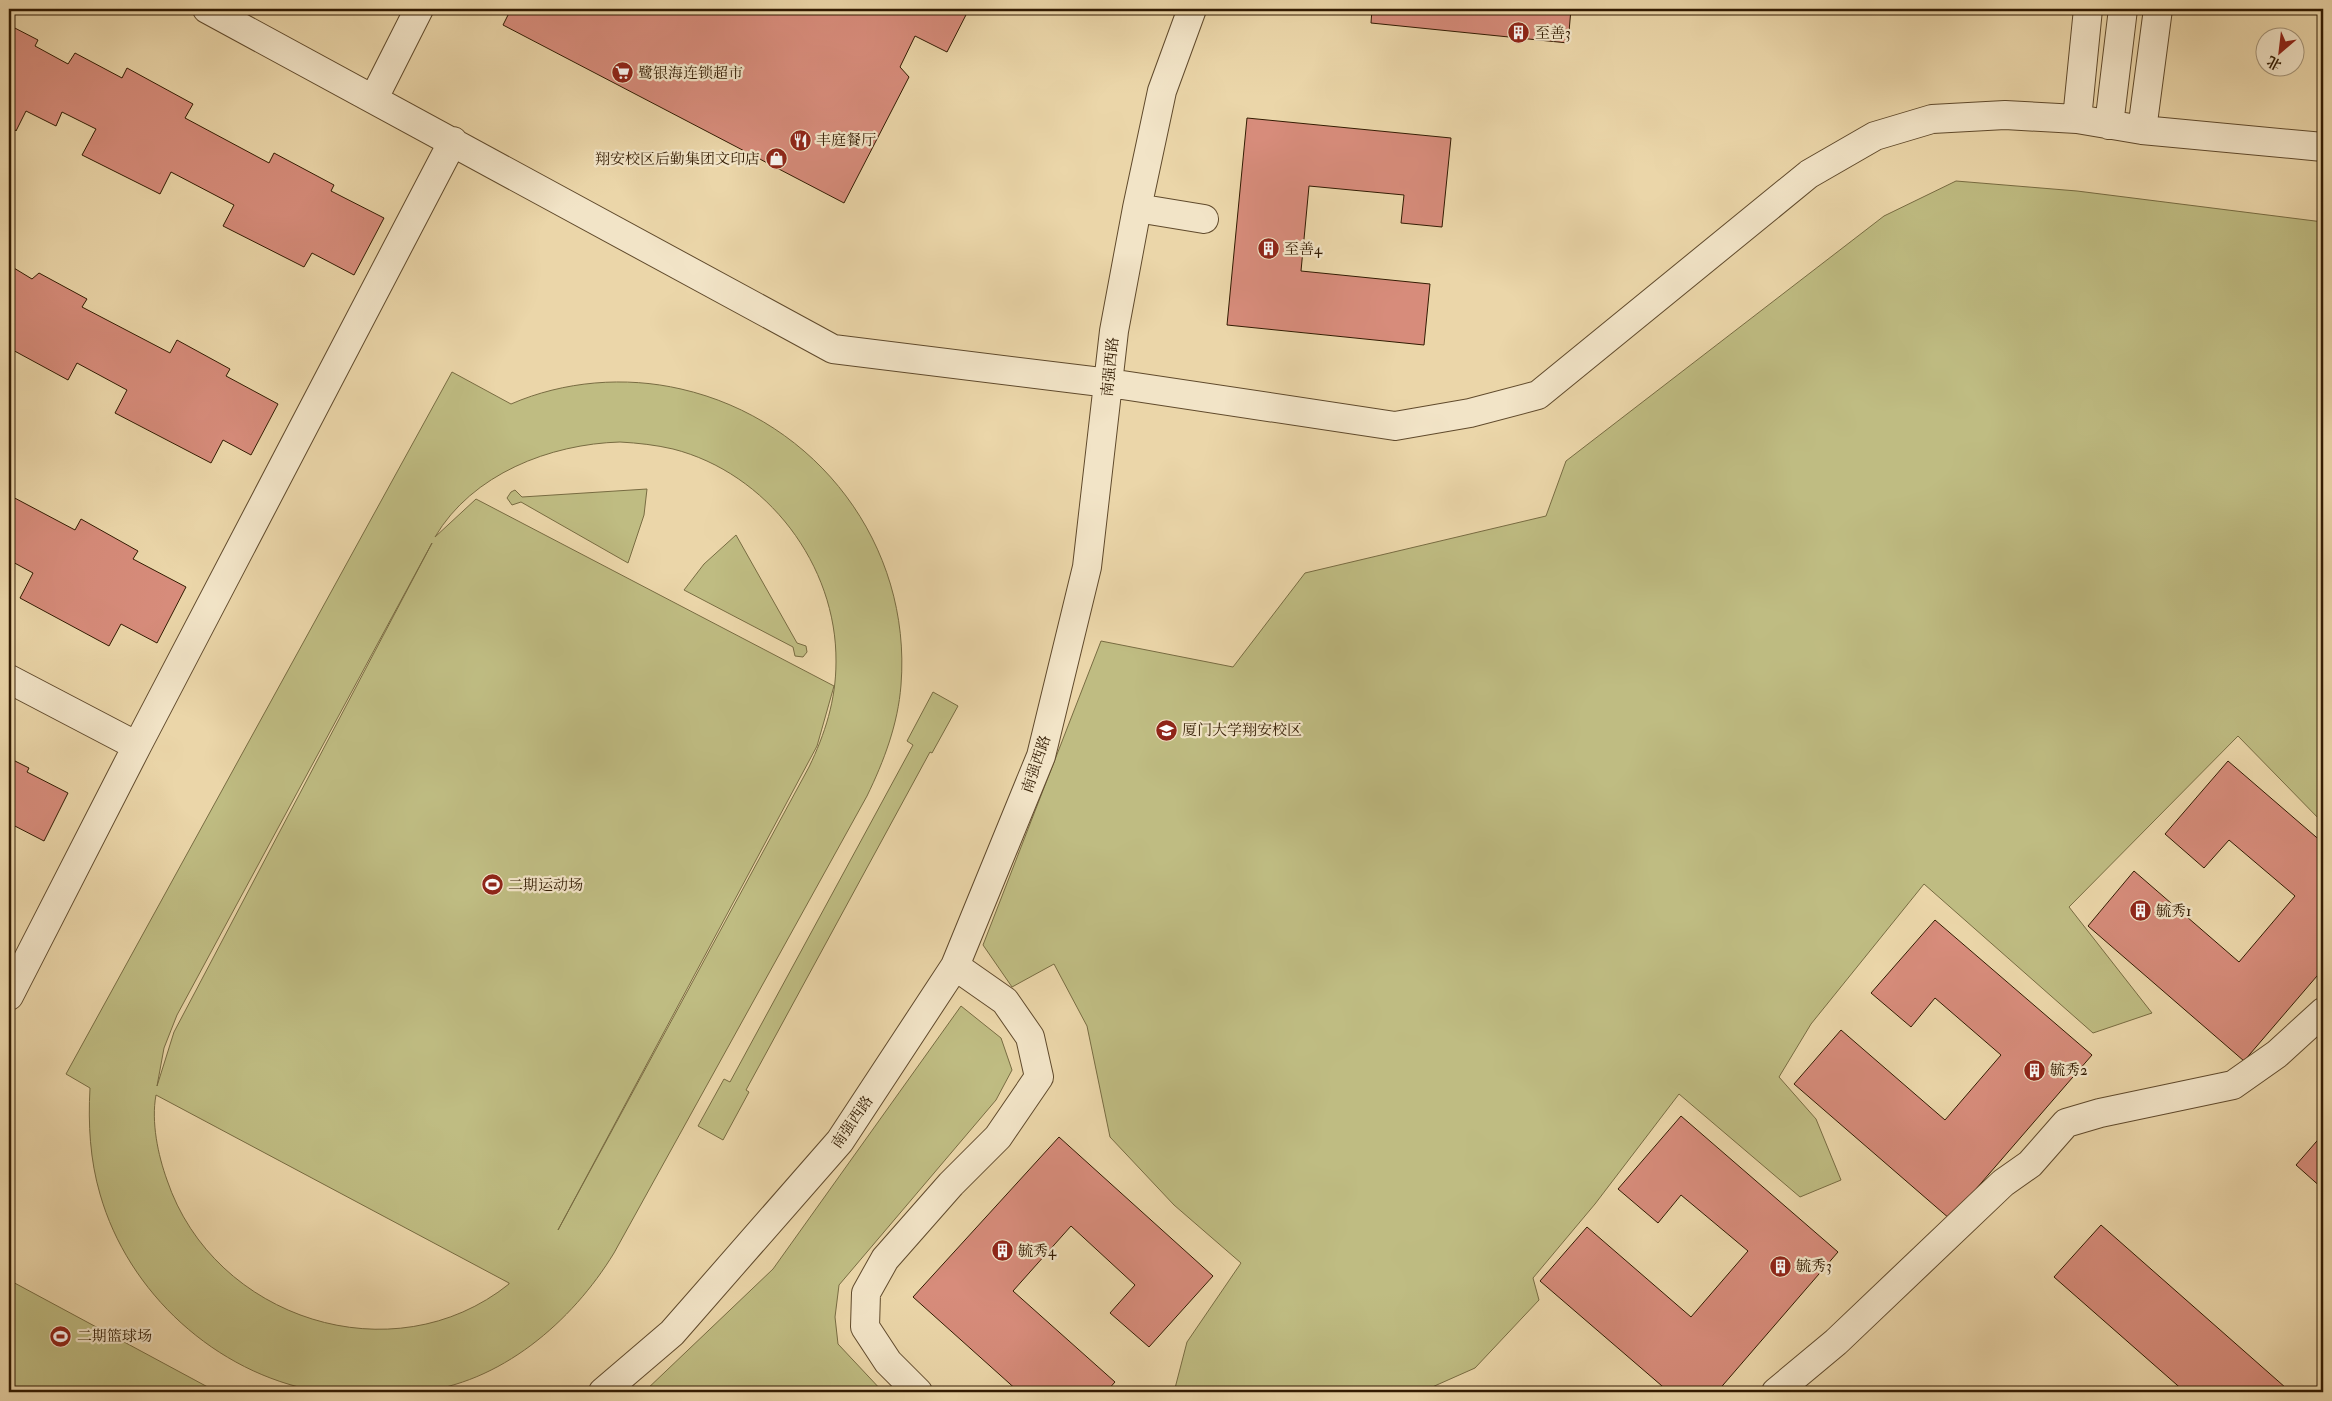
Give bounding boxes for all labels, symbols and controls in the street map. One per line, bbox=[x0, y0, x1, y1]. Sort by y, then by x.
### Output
building icon: 至善3 bbox=[1507, 21, 1531, 45]
place label: 至善3 bbox=[1535, 24, 1571, 43]
north arrow bbox=[2254, 28, 2304, 78]
text: 北 bbox=[2264, 52, 2284, 74]
supermarket icon: 鹭银海连锁超市 bbox=[610, 61, 634, 85]
place label: 鹭银海连锁超市 bbox=[638, 64, 743, 83]
restaurant icon: 丰庭餐厅 bbox=[788, 128, 812, 152]
place label: 丰庭餐厅 bbox=[816, 131, 876, 150]
shop icon: 翔安校区后勤集团文印店 bbox=[764, 147, 788, 171]
place label: 翔安校区后勤集团文印店 bbox=[595, 150, 760, 169]
building icon: 至善4 bbox=[1256, 237, 1280, 261]
place label: 至善4 bbox=[1284, 240, 1323, 259]
street label: 南强西路 bbox=[1098, 336, 1123, 398]
school or university icon: 厦门大学翔安校区 bbox=[1154, 718, 1178, 742]
place label: 厦门大学翔安校区 bbox=[1182, 721, 1302, 740]
street label: 南强西路 bbox=[1018, 733, 1055, 796]
sports icon: 二期运动场 bbox=[480, 873, 504, 897]
place label: 二期运动场 bbox=[508, 876, 583, 895]
building icon: 毓秀1 bbox=[2128, 899, 2152, 923]
place label: 毓秀1 bbox=[2156, 902, 2191, 921]
building icon: 毓秀2 bbox=[2022, 1058, 2046, 1082]
place label: 毓秀2 bbox=[2050, 1061, 2088, 1080]
street label: 南强西路 bbox=[827, 1092, 877, 1152]
building icon: 毓秀4 bbox=[990, 1239, 1014, 1263]
place label: 毓秀4 bbox=[1018, 1242, 1057, 1261]
building icon: 毓秀3 bbox=[1768, 1254, 1792, 1278]
place label: 毓秀3 bbox=[1796, 1257, 1832, 1276]
sports icon: 二期篮球场 bbox=[49, 1324, 73, 1348]
place label: 二期篮球场 bbox=[77, 1327, 152, 1346]

